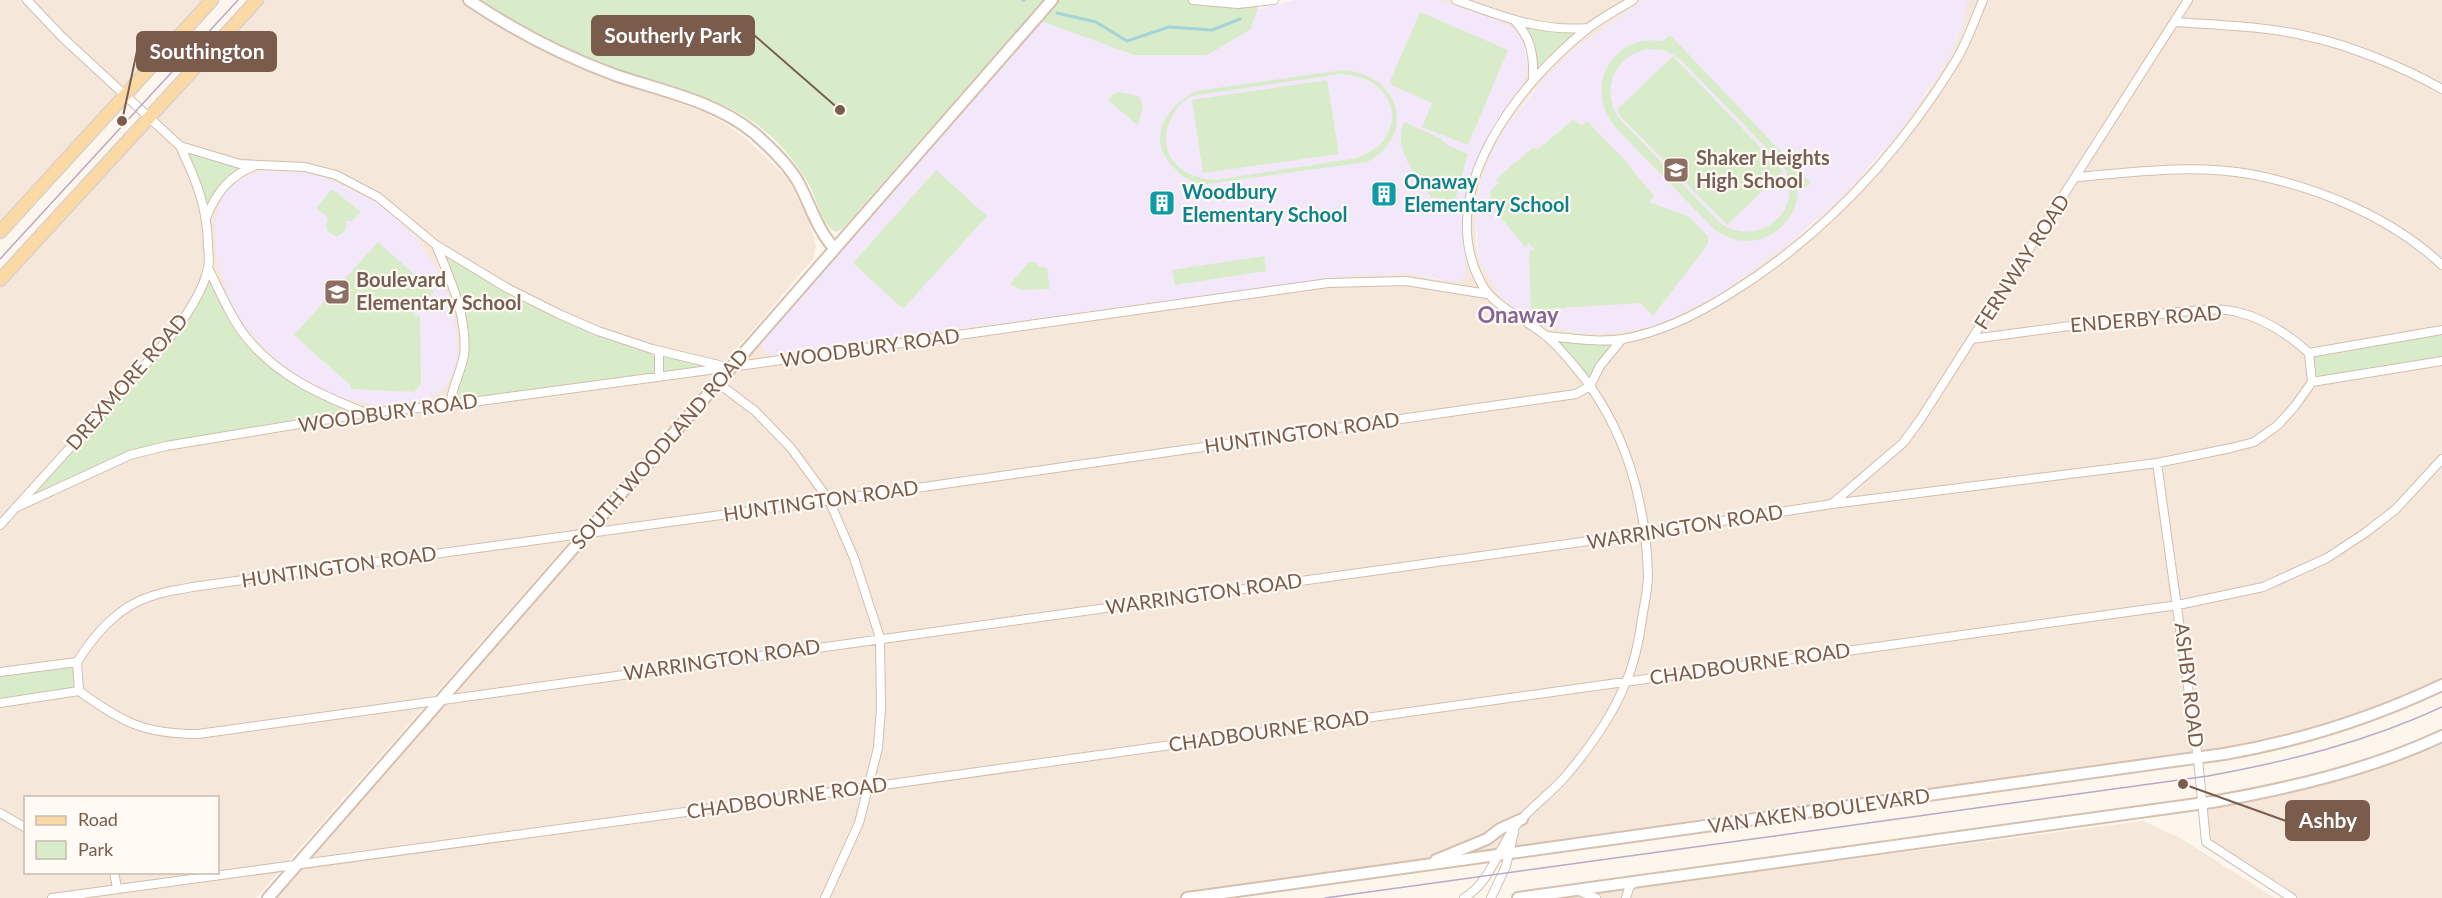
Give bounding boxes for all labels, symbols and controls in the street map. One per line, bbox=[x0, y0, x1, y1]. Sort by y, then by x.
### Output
callout: Southerly Park bbox=[592, 16, 754, 55]
text: Southerly Park bbox=[604, 22, 742, 47]
callout: Southington bbox=[137, 32, 276, 71]
text: Southington bbox=[150, 38, 264, 63]
place label: Shaker Heights High School bbox=[1696, 145, 1830, 192]
school or university icon: Shaker Heights High School bbox=[1661, 155, 1691, 185]
place label: Onaway Elementary School bbox=[1404, 169, 1569, 216]
place label: Woodbury Elementary School bbox=[1182, 179, 1347, 226]
building icon: Onaway Elementary School bbox=[1369, 179, 1399, 209]
building icon: Woodbury Elementary School bbox=[1147, 188, 1177, 218]
street label: FERNWAY ROAD bbox=[1969, 189, 2074, 334]
place label: Boulevard Elementary School bbox=[356, 267, 521, 314]
school or university icon: Boulevard Elementary School bbox=[322, 277, 352, 307]
street label: ENDERBY ROAD bbox=[2069, 299, 2223, 337]
district label: Onaway bbox=[1477, 301, 1559, 328]
street label: DREXMORE ROAD bbox=[60, 308, 192, 454]
street label: WOODBURY ROAD bbox=[779, 323, 961, 371]
street label: SOUTH WOODLAND ROAD bbox=[566, 343, 753, 553]
street label: WOODBURY ROAD bbox=[297, 388, 479, 436]
street label: HUNTINGTON ROAD bbox=[1203, 406, 1401, 458]
street label: HUNTINGTON ROAD bbox=[722, 474, 920, 526]
street label: WARRINGTON ROAD bbox=[1585, 499, 1785, 553]
street label: HUNTINGTON ROAD bbox=[240, 540, 438, 592]
street label: WARRINGTON ROAD bbox=[1104, 567, 1304, 619]
street label: ASHBY ROAD bbox=[2170, 621, 2210, 749]
street label: WARRINGTON ROAD bbox=[622, 633, 822, 685]
street label: CHADBOURNE ROAD bbox=[1648, 637, 1852, 689]
street label: CHADBOURNE ROAD bbox=[1167, 704, 1371, 756]
street label: CHADBOURNE ROAD bbox=[685, 771, 889, 823]
street label: VAN AKEN BOULEVARD bbox=[1706, 783, 1931, 837]
legend bbox=[24, 796, 219, 874]
callout: Ashby bbox=[2286, 801, 2369, 840]
text: Ashby bbox=[2298, 807, 2358, 832]
text: Road bbox=[78, 808, 118, 830]
text: Park bbox=[78, 838, 114, 860]

